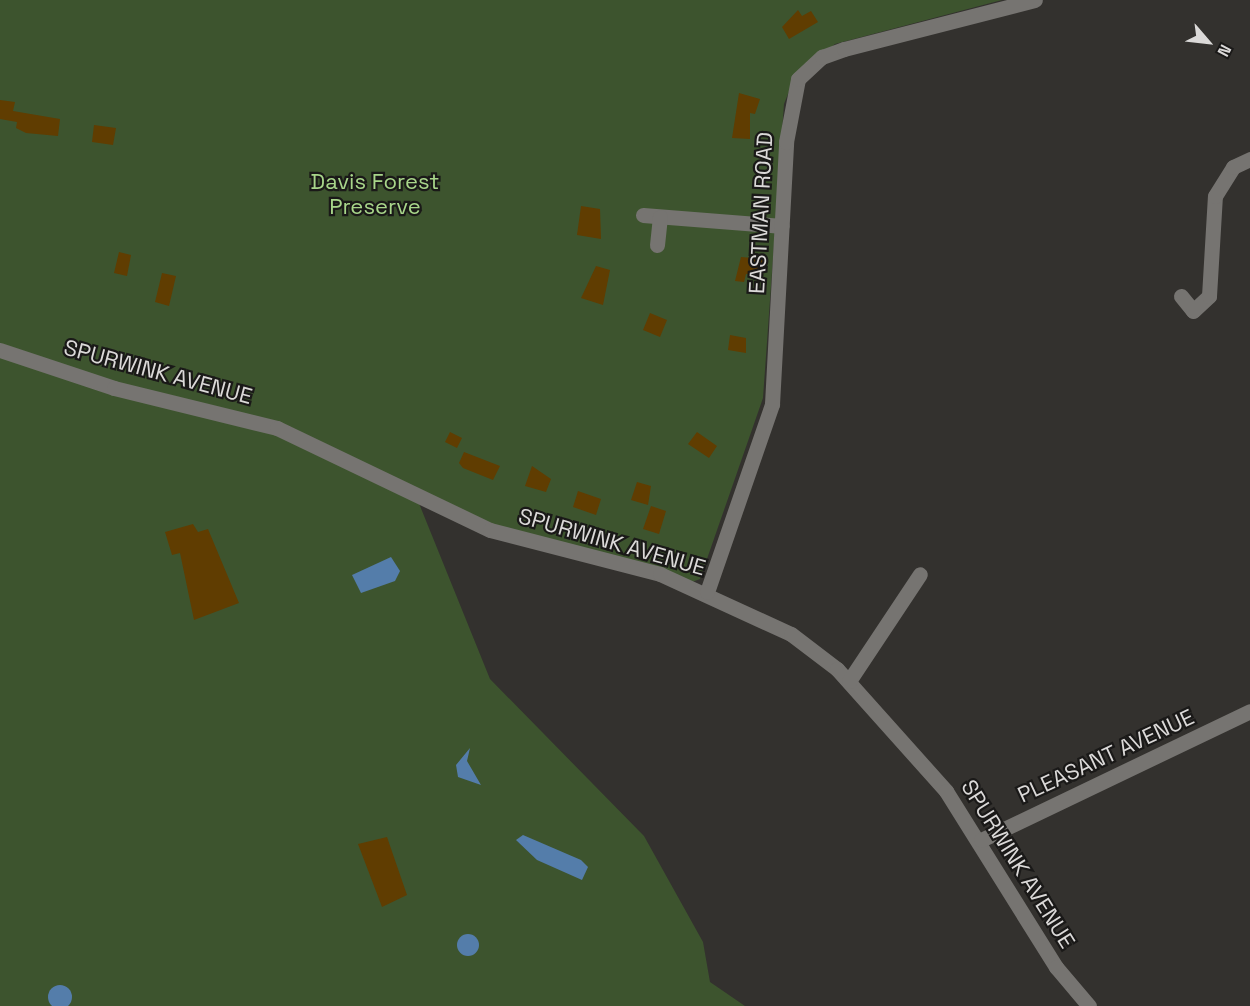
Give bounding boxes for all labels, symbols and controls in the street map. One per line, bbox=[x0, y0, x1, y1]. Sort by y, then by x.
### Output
north arrow bbox=[1178, 12, 1238, 72]
text: N bbox=[1213, 41, 1236, 60]
street label: EASTMAN ROAD bbox=[744, 131, 778, 295]
park label: Davis Forest Preserve bbox=[311, 168, 439, 220]
street label: SPURWINK AVENUE bbox=[61, 334, 255, 410]
street label: SPURWINK AVENUE bbox=[515, 503, 709, 581]
street label: PLEASANT AVENUE bbox=[1013, 703, 1199, 809]
street label: SPURWINK AVENUE bbox=[955, 775, 1081, 953]

